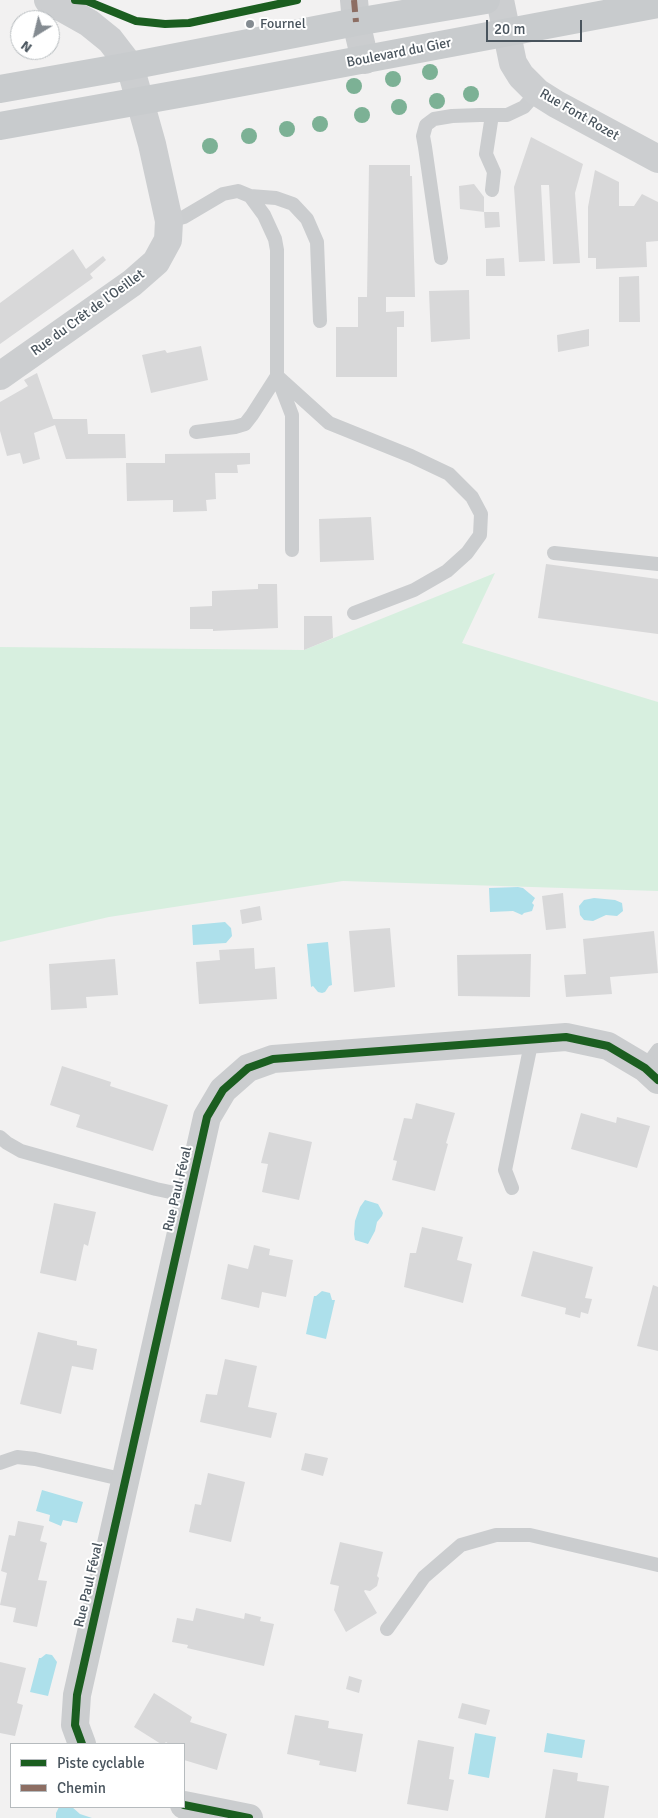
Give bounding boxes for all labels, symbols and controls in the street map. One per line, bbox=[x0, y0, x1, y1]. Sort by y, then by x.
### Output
north arrow bbox=[10, 10, 60, 60]
scale bar bbox=[488, 10, 584, 42]
place label: Fournel bbox=[260, 16, 306, 32]
marker: Fournel bbox=[244, 18, 256, 30]
text: 20 m bbox=[494, 20, 525, 38]
street label: Boulevard du Gier bbox=[345, 35, 453, 71]
text: N bbox=[18, 37, 35, 56]
street label: Rue Font Rozet bbox=[536, 86, 622, 144]
street label: Rue du Crêt de l'Oeillet bbox=[28, 266, 148, 360]
street label: Rue Paul Féval bbox=[160, 1145, 196, 1233]
street label: Rue Paul Féval bbox=[71, 1541, 107, 1629]
legend bbox=[10, 1743, 185, 1808]
text: Piste cyclable bbox=[57, 1754, 145, 1772]
text: Chemin bbox=[57, 1779, 106, 1797]

